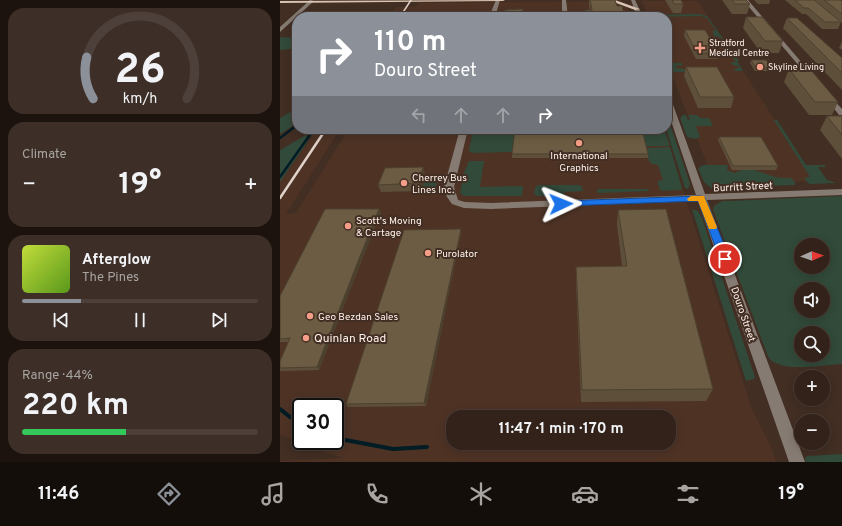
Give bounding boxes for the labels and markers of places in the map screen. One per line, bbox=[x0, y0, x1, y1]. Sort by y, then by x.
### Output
place label: Stratford Medical Centre bbox=[709, 38, 769, 59]
marker: Stratford Medical Centre bbox=[694, 42, 706, 54]
marker: Skyline Living bbox=[755, 62, 765, 72]
place label: Skyline Living bbox=[768, 62, 824, 73]
marker: International Graphics bbox=[574, 138, 584, 148]
place label: International Graphics bbox=[550, 150, 608, 175]
place label: Cherrey Bus Lines Inc. bbox=[412, 172, 467, 197]
marker: Cherrey Bus Lines Inc. bbox=[399, 178, 409, 188]
place label: Scott's Moving & Cartage bbox=[356, 215, 422, 240]
marker: Scott's Moving & Cartage bbox=[343, 221, 353, 231]
pin bbox=[708, 242, 742, 276]
marker: Purolator bbox=[423, 248, 433, 258]
place label: Purolator bbox=[436, 248, 478, 261]
marker: Geo Bezdan Sales bbox=[305, 311, 315, 321]
place label: Geo Bezdan Sales bbox=[318, 311, 398, 324]
place label: Quinlan Road bbox=[314, 331, 386, 347]
marker: Quinlan Road bbox=[301, 333, 311, 343]

